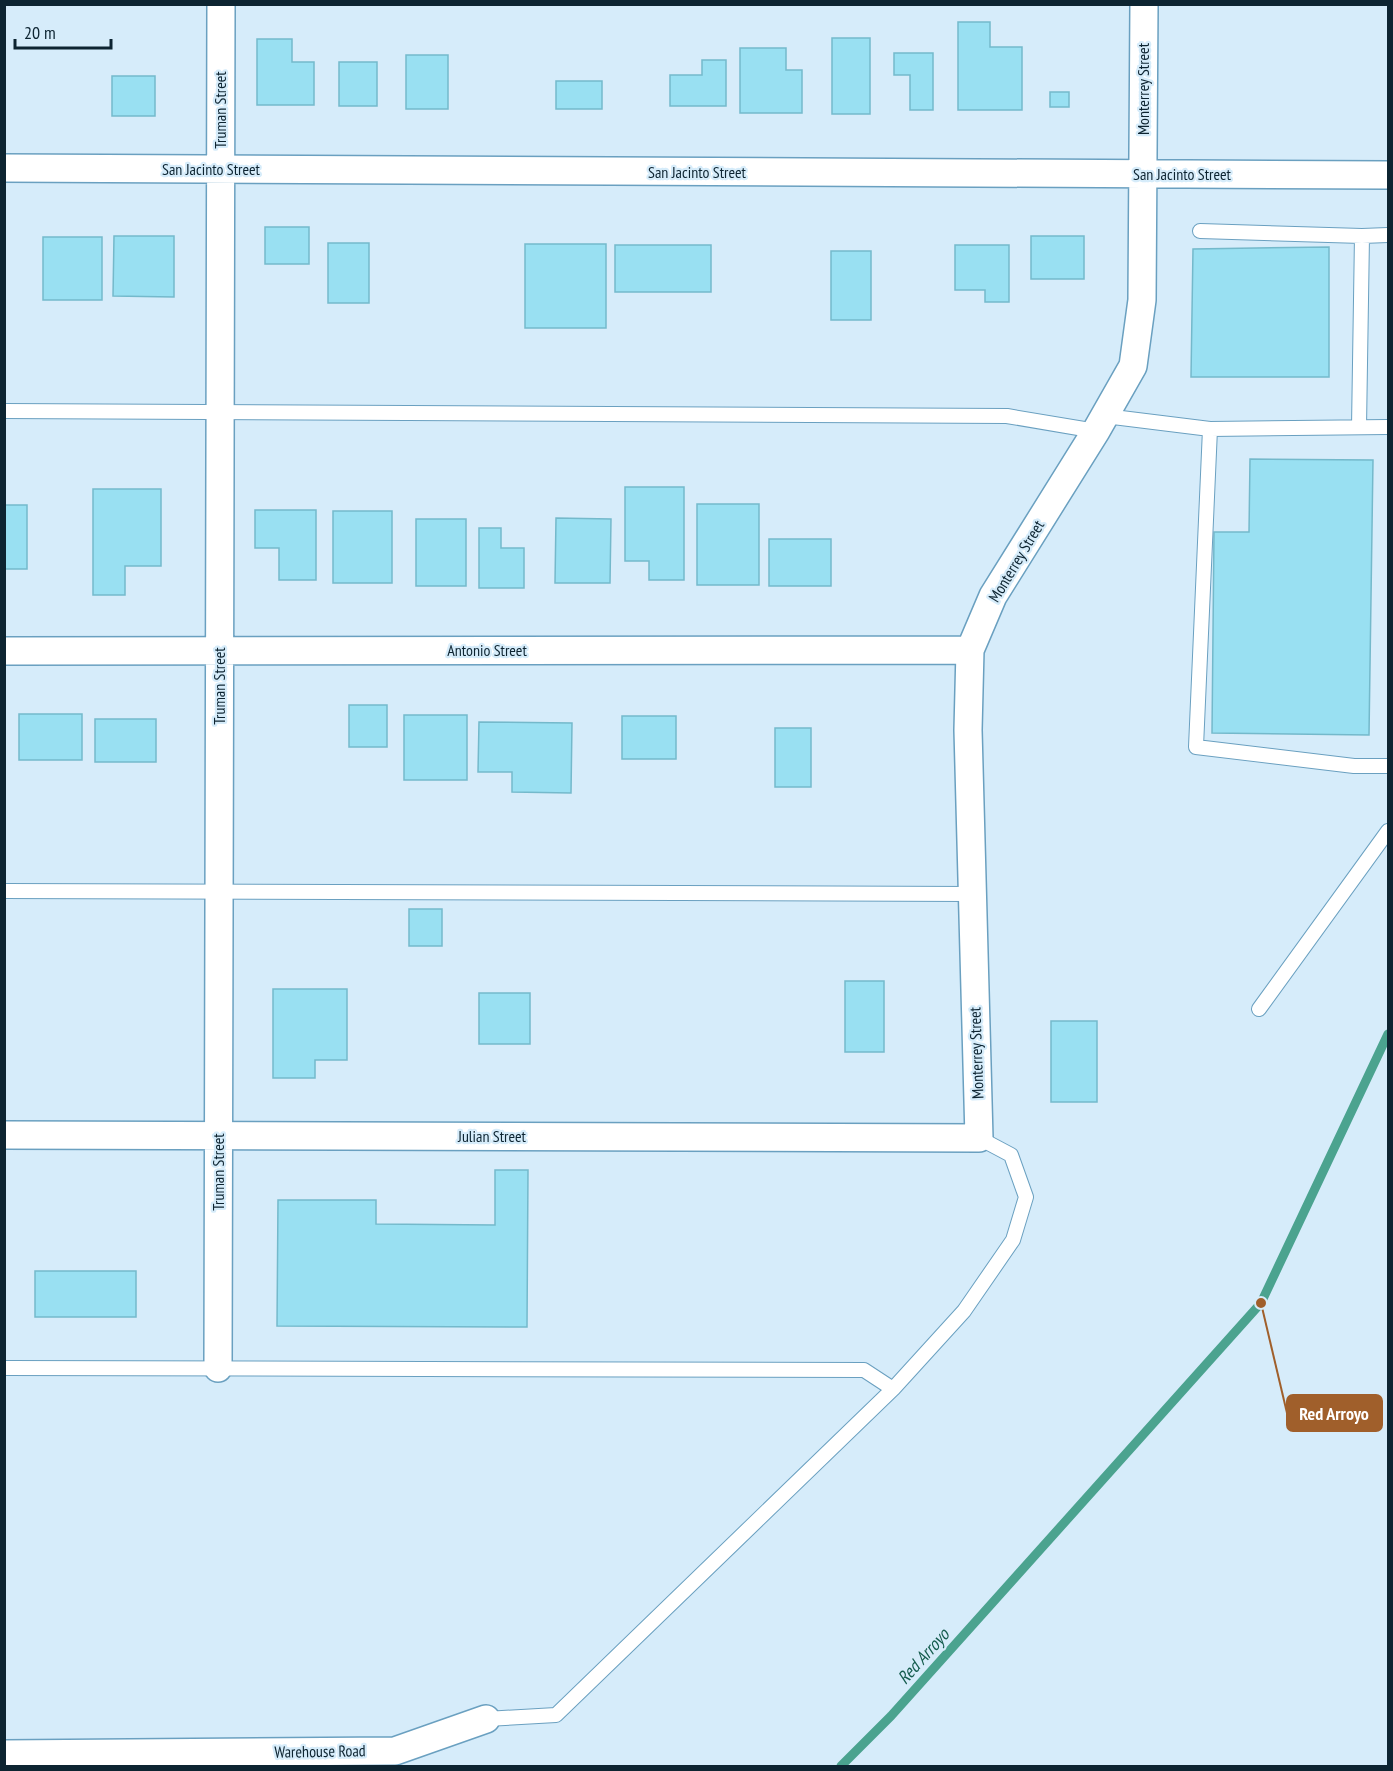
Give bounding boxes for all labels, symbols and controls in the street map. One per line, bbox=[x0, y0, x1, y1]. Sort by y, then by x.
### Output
scale bar bbox=[15, 12, 111, 50]
text: 20 m bbox=[24, 21, 56, 44]
street label: Monterrey Street bbox=[1133, 42, 1153, 135]
street label: Truman Street bbox=[210, 71, 230, 149]
street label: San Jacinto Street bbox=[162, 159, 261, 179]
street label: San Jacinto Street bbox=[648, 162, 747, 182]
street label: San Jacinto Street bbox=[1133, 164, 1232, 184]
street label: Monterrey Street bbox=[984, 516, 1049, 606]
street label: Antonio Street bbox=[447, 640, 527, 660]
street label: Truman Street bbox=[209, 647, 229, 725]
street label: Monterrey Street bbox=[964, 1006, 988, 1099]
street label: Julian Street bbox=[457, 1126, 527, 1146]
street label: Truman Street bbox=[208, 1133, 228, 1211]
callout: Red Arroyo bbox=[1287, 1395, 1382, 1431]
text: Red Arroyo bbox=[1299, 1402, 1369, 1425]
water label: Red Arroyo bbox=[892, 1622, 955, 1689]
street label: Warehouse Road bbox=[274, 1740, 366, 1762]

